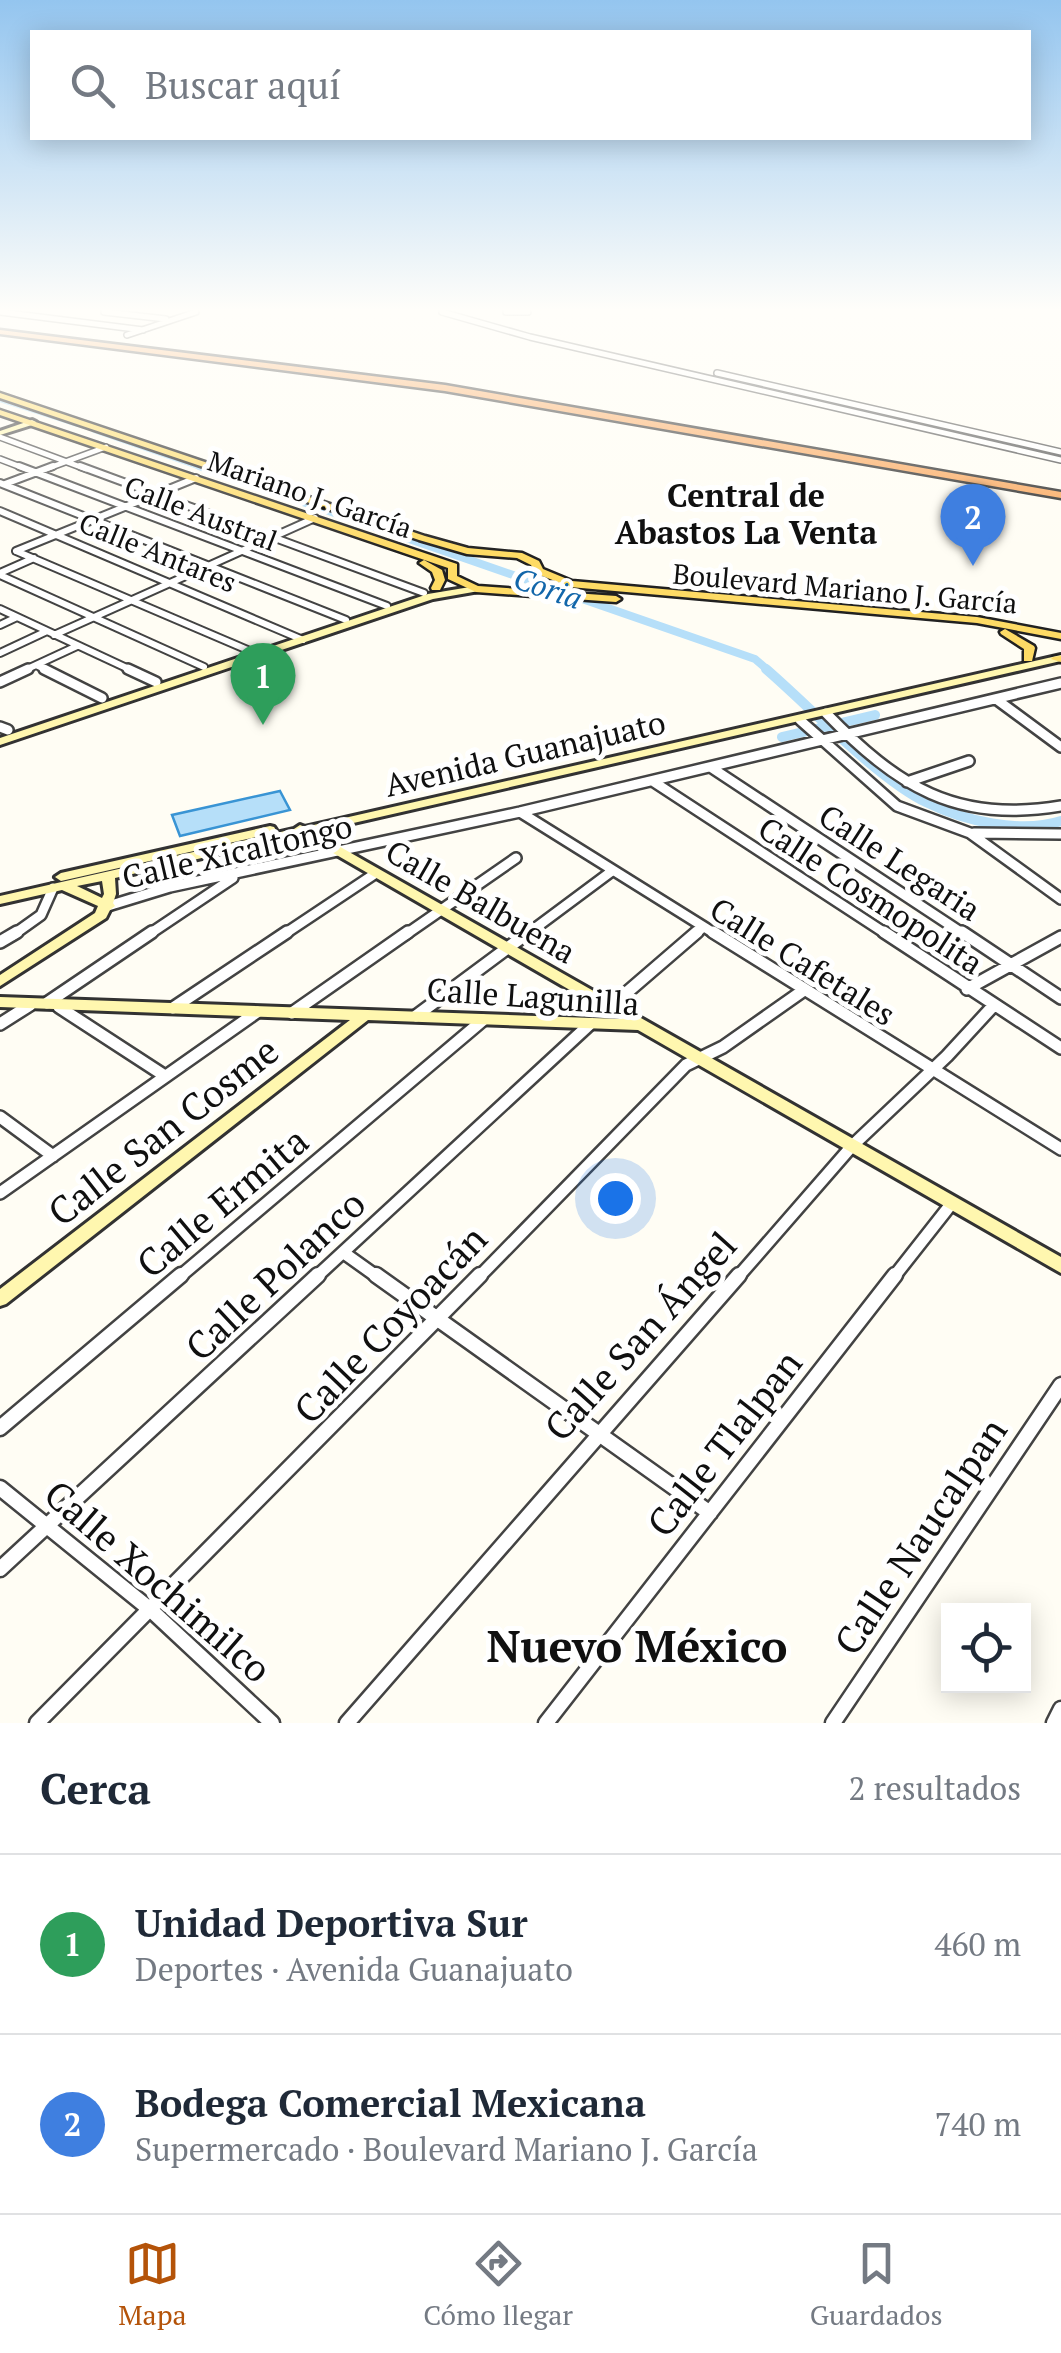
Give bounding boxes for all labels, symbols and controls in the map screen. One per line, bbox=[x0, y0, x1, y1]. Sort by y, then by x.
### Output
search box bbox=[30, 30, 1031, 140]
icon: search bbox=[65, 58, 120, 113]
text: Buscar aquí bbox=[145, 60, 341, 110]
street label: Mariano J. García bbox=[203, 442, 417, 546]
street label: Calle Austral bbox=[119, 467, 283, 559]
district label: Central de Abastos La Venta bbox=[615, 474, 877, 553]
pin: 2 bbox=[940, 484, 1006, 566]
street label: Calle Antares bbox=[74, 504, 242, 600]
street label: Boulevard Mariano J. García bbox=[671, 555, 1019, 621]
water label: Coria bbox=[509, 558, 587, 618]
pin: 1 bbox=[230, 642, 296, 725]
street label: Avenida Guanajuato bbox=[381, 700, 669, 806]
street label: Calle Legaria bbox=[811, 794, 989, 930]
street label: Calle Xicaltongo bbox=[118, 804, 356, 898]
street label: Calle Cosmopolita bbox=[751, 807, 991, 983]
street label: Calle Balbuena bbox=[379, 830, 583, 972]
street label: Calle Cafetales bbox=[703, 887, 903, 1035]
street label: Calle Lagunilla bbox=[425, 968, 641, 1024]
street label: Calle San Cosme bbox=[38, 1025, 288, 1237]
street label: Calle Ermita bbox=[126, 1116, 318, 1288]
your location bbox=[590, 1173, 641, 1224]
street label: Calle Polanco bbox=[174, 1179, 376, 1371]
street label: Calle Coyoacán bbox=[283, 1214, 497, 1434]
street label: Calle San Ángel bbox=[533, 1221, 747, 1451]
street label: Calle Tlalpan bbox=[635, 1339, 813, 1547]
street label: Calle Naucalpan bbox=[822, 1408, 1018, 1664]
street label: Calle Xochimilco bbox=[34, 1469, 282, 1693]
map controls bbox=[941, 1603, 1031, 1693]
button: locate bbox=[941, 1603, 1031, 1693]
district label: Nuevo México bbox=[486, 1615, 788, 1675]
text: Cerca bbox=[40, 1760, 151, 1816]
text: 2 resultados bbox=[849, 1767, 1021, 1809]
text: Unidad Deportiva Sur bbox=[135, 1898, 528, 1948]
text: 1 bbox=[63, 1923, 82, 1965]
text: 460 m bbox=[934, 1923, 1021, 1965]
text: Deportes · Avenida Guanajuato bbox=[135, 1948, 573, 1990]
text: Bodega Comercial Mexicana bbox=[135, 2078, 646, 2128]
text: 2 bbox=[63, 2103, 82, 2145]
text: 740 m bbox=[934, 2103, 1021, 2145]
text: Supermercado · Boulevard Mariano J. García bbox=[135, 2128, 758, 2170]
tab: Mapa bbox=[118, 2236, 187, 2333]
tab: Cómo llegar bbox=[423, 2236, 573, 2333]
tab: Guardados bbox=[810, 2236, 943, 2333]

